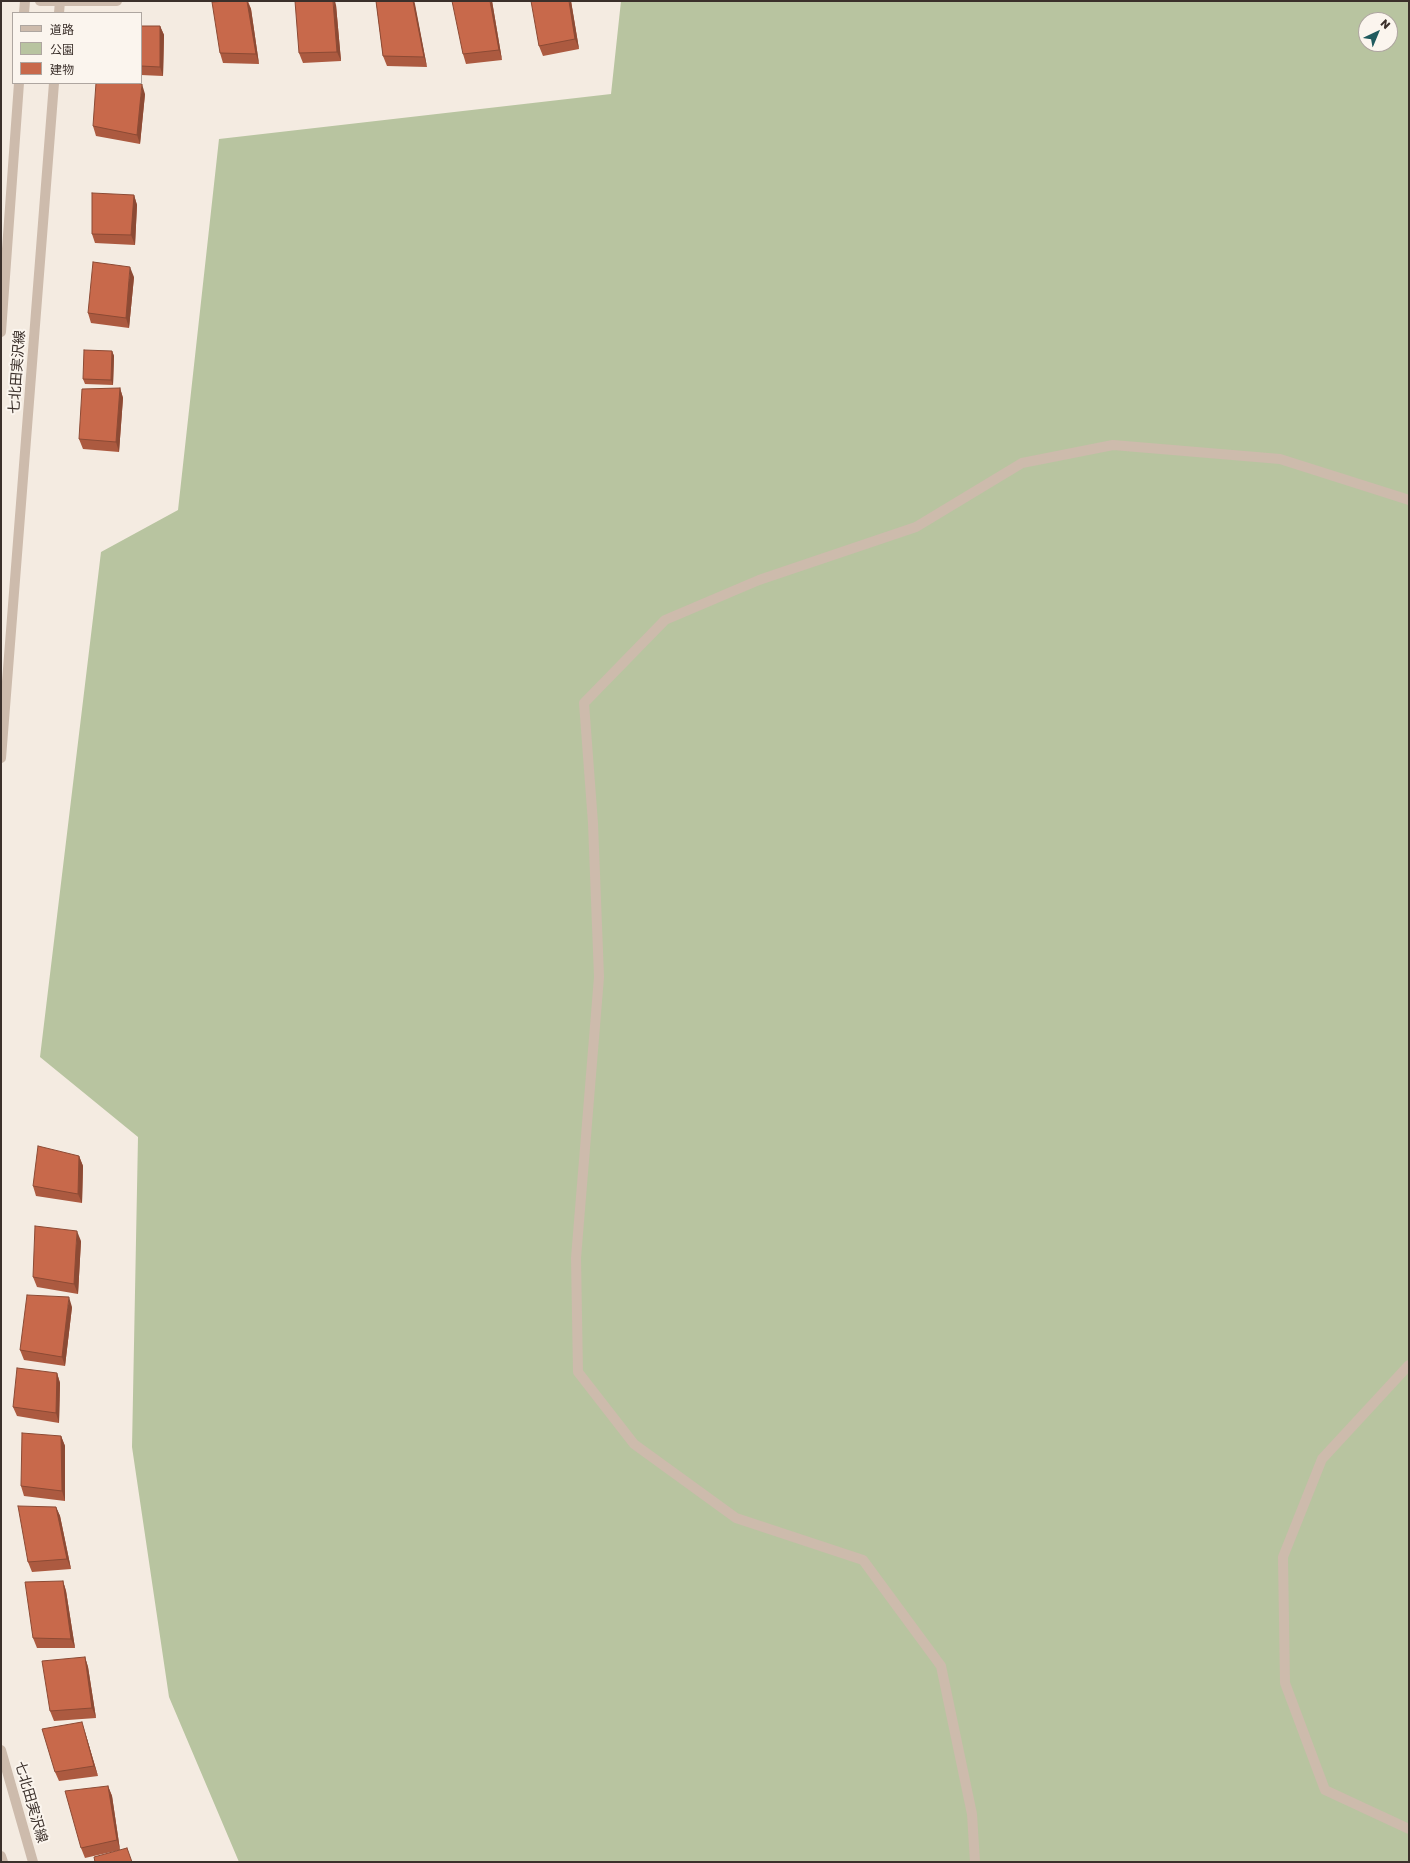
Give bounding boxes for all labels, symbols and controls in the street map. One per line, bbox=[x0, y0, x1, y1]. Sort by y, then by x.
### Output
legend bbox=[12, 12, 142, 84]
north arrow bbox=[1358, 12, 1398, 52]
text: N bbox=[1378, 16, 1394, 31]
text: 道路 bbox=[50, 22, 74, 37]
text: 公園 bbox=[50, 42, 74, 57]
text: 建物 bbox=[50, 62, 74, 77]
street label: 七北田実沢線 bbox=[6, 330, 28, 414]
street label: 七北田実沢線 bbox=[11, 1759, 51, 1845]

